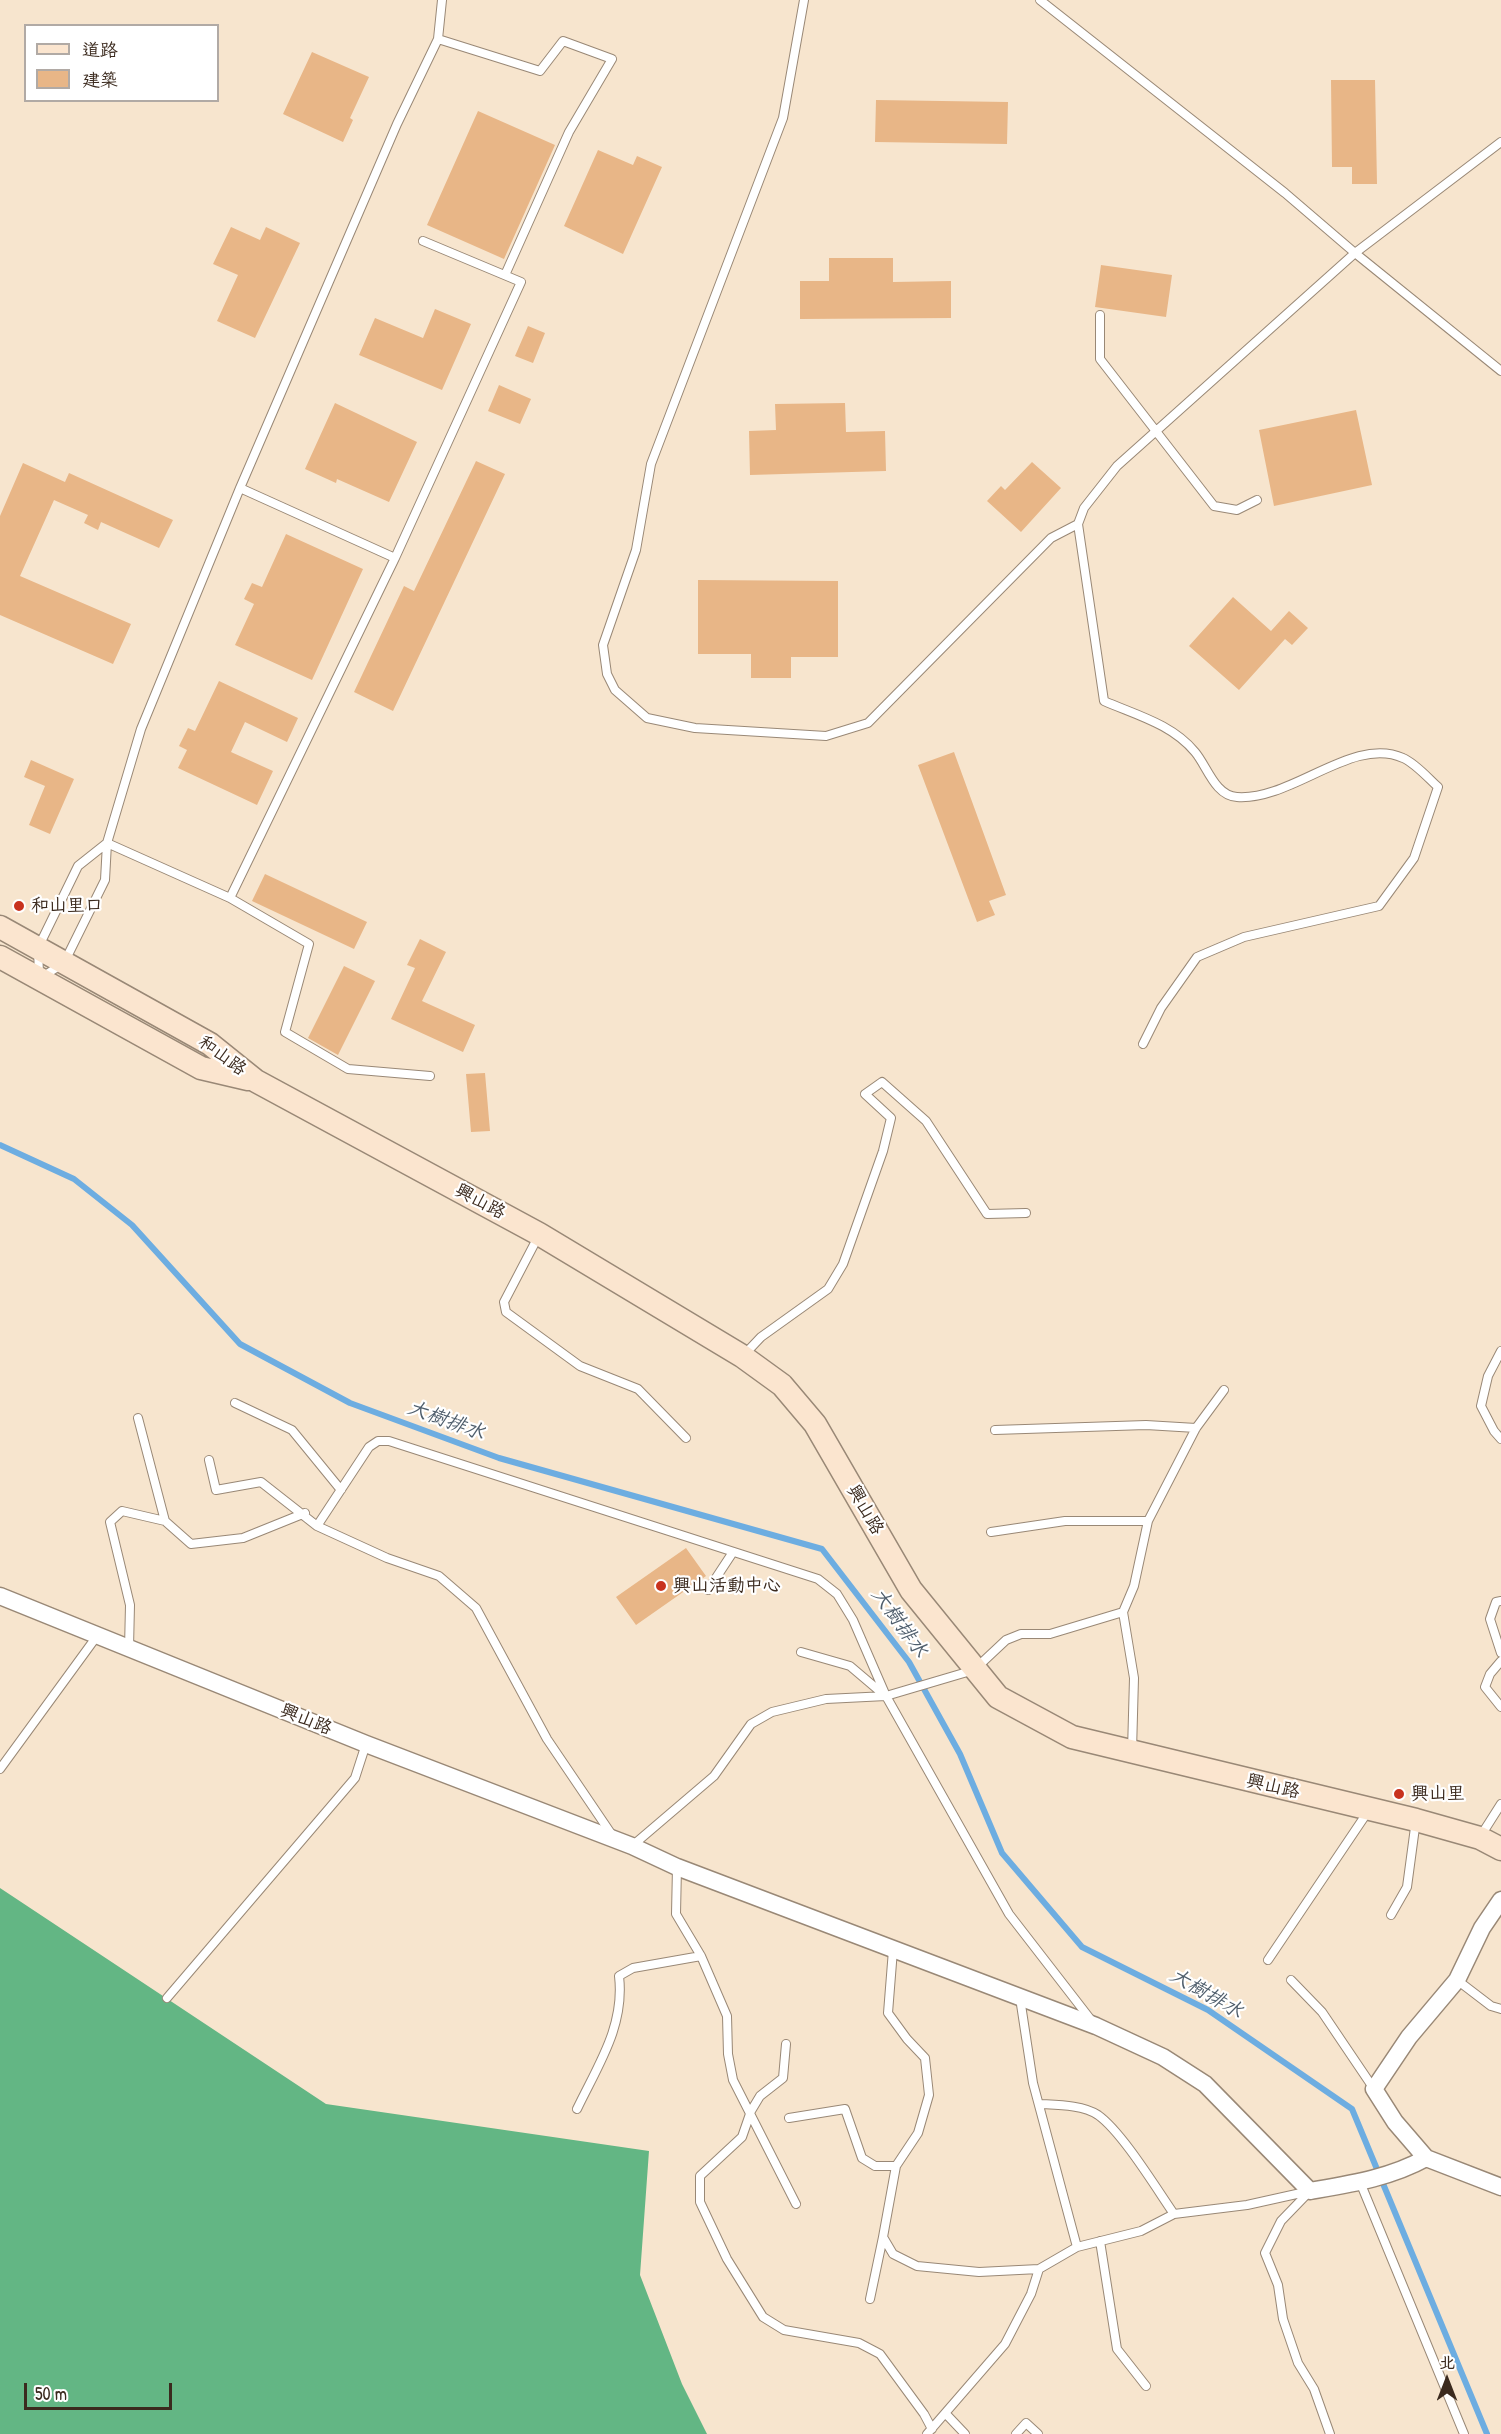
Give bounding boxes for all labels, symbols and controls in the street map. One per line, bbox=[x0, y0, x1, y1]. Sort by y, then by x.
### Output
legend bbox=[24, 24, 219, 102]
text: 道路 bbox=[82, 37, 118, 62]
text: 建築 bbox=[82, 67, 118, 92]
place label: 和山里口 bbox=[31, 895, 103, 917]
marker: 和山里口 bbox=[12, 899, 26, 913]
street label: 和山路 bbox=[194, 1031, 250, 1081]
street label: 興山路 bbox=[451, 1180, 509, 1224]
water label: 大樹排水 bbox=[404, 1396, 488, 1446]
street label: 興山路 bbox=[842, 1481, 888, 1539]
place label: 興山活動中心 bbox=[673, 1575, 781, 1597]
marker: 興山活動中心 bbox=[654, 1579, 668, 1593]
water label: 大樹排水 bbox=[866, 1584, 932, 1662]
street label: 興山路 bbox=[277, 1700, 335, 1740]
street label: 興山路 bbox=[1244, 1770, 1302, 1804]
place label: 興山里 bbox=[1411, 1783, 1465, 1805]
marker: 興山里 bbox=[1392, 1787, 1406, 1801]
water label: 大樹排水 bbox=[1165, 1964, 1247, 2024]
north arrow bbox=[1417, 2350, 1477, 2410]
text: 北 bbox=[1439, 2351, 1455, 2373]
scale bar bbox=[27, 2371, 176, 2409]
text: 50 m bbox=[35, 2381, 67, 2406]

